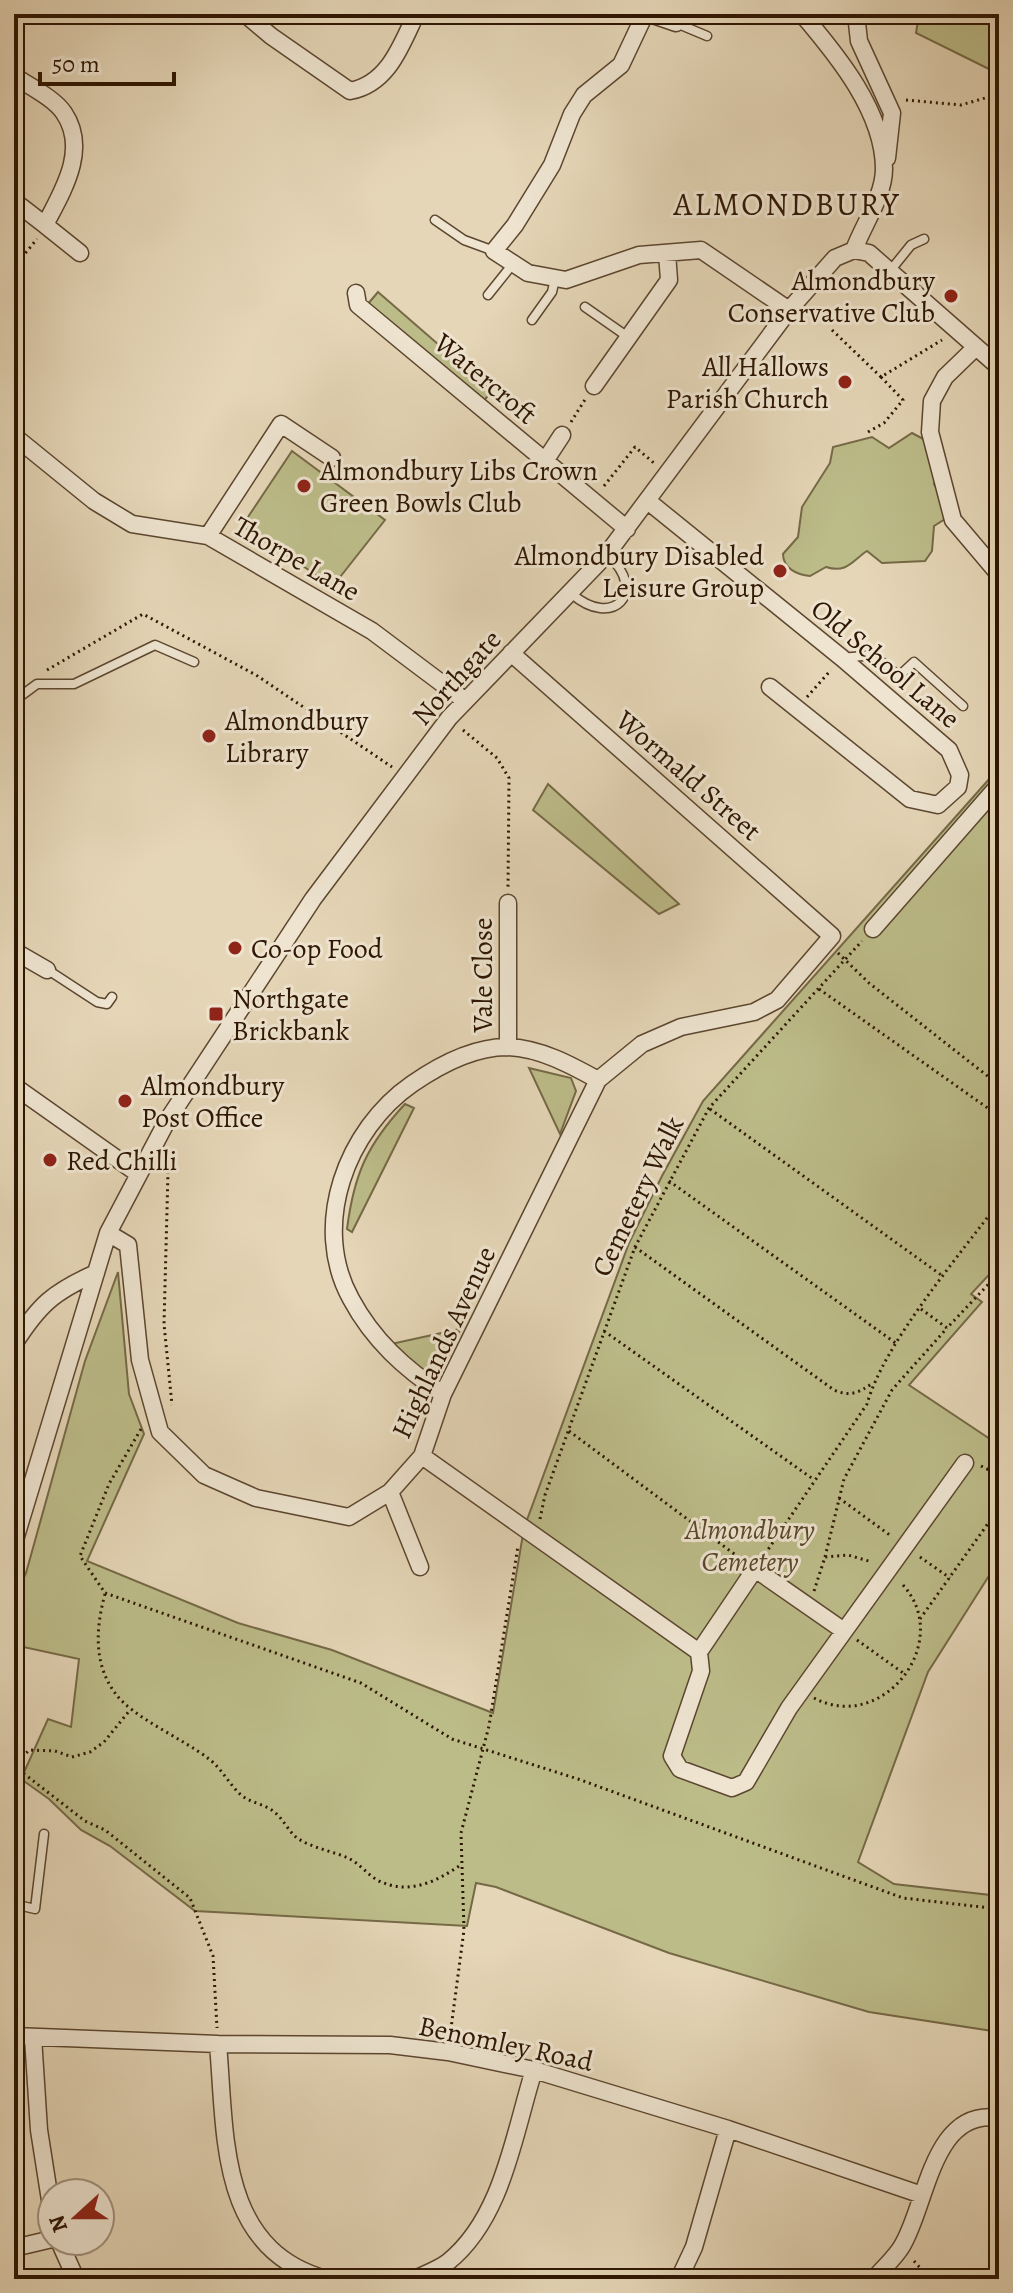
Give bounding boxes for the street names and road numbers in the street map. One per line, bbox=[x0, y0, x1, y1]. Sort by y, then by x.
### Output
street label: Watercroft bbox=[425, 324, 545, 433]
street label: Thorpe Lane bbox=[226, 507, 367, 610]
street label: Old School Lane bbox=[803, 590, 968, 737]
street label: Northgate bbox=[404, 622, 510, 734]
street label: Wormald Street bbox=[607, 701, 769, 850]
street label: Vale Close bbox=[464, 918, 502, 1033]
street label: Cemetery Walk bbox=[583, 1110, 693, 1283]
street label: Highlands Avenue bbox=[383, 1240, 505, 1445]
street label: Benomley Road bbox=[415, 2007, 597, 2081]

